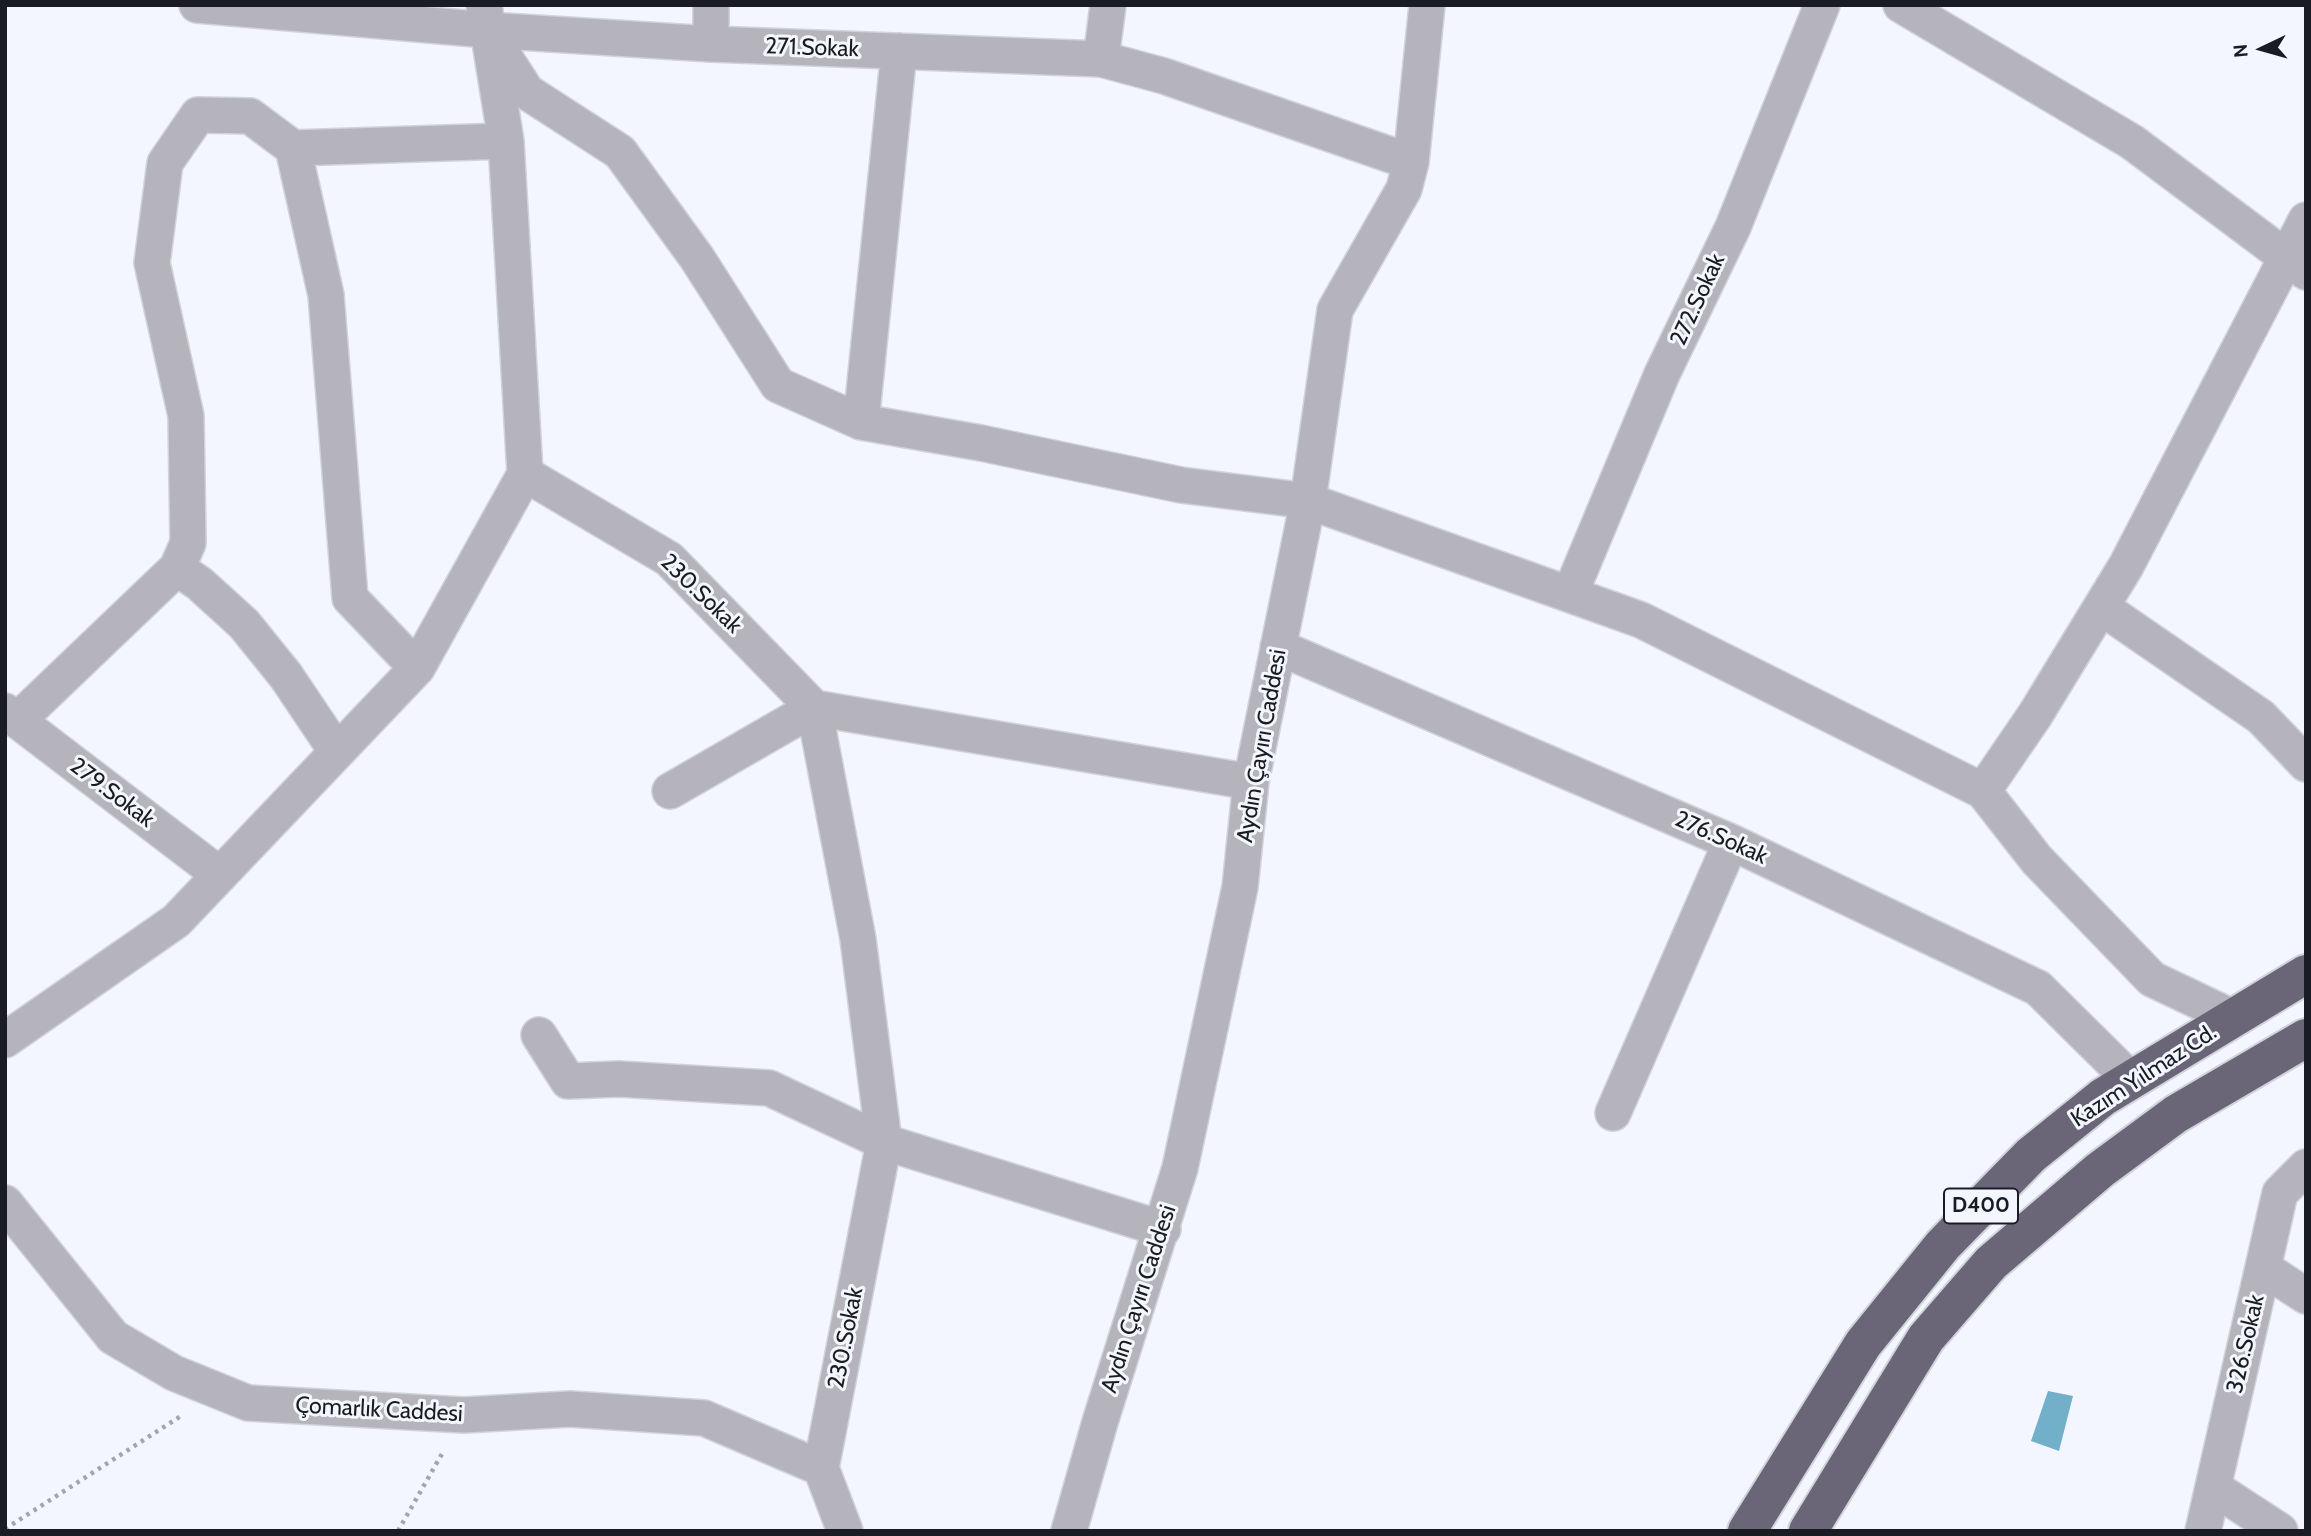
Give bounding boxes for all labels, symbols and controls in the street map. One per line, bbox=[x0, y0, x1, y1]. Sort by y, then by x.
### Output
north arrow bbox=[2227, 14, 2297, 84]
street label: 271.Sokak bbox=[765, 33, 859, 63]
text: N bbox=[2229, 43, 2253, 59]
street label: 272.Sokak bbox=[1665, 250, 1731, 350]
street label: 230.Sokak bbox=[655, 548, 747, 640]
street label: Aydın Çayırı Caddesi bbox=[1231, 647, 1293, 845]
street label: 279.Sokak bbox=[64, 752, 160, 834]
street label: 276.Sokak bbox=[1670, 805, 1772, 871]
street label: Kazım Yılmaz Cd. bbox=[2066, 1019, 2222, 1133]
road number: D400 bbox=[1944, 1188, 2018, 1224]
street label: Aydın Çayırı Caddesi bbox=[1096, 1202, 1182, 1396]
street label: 230.Sokak bbox=[823, 1285, 869, 1391]
street label: 326.Sokak bbox=[2221, 1292, 2271, 1396]
street label: Çomarlık Caddesi bbox=[295, 1392, 463, 1428]

